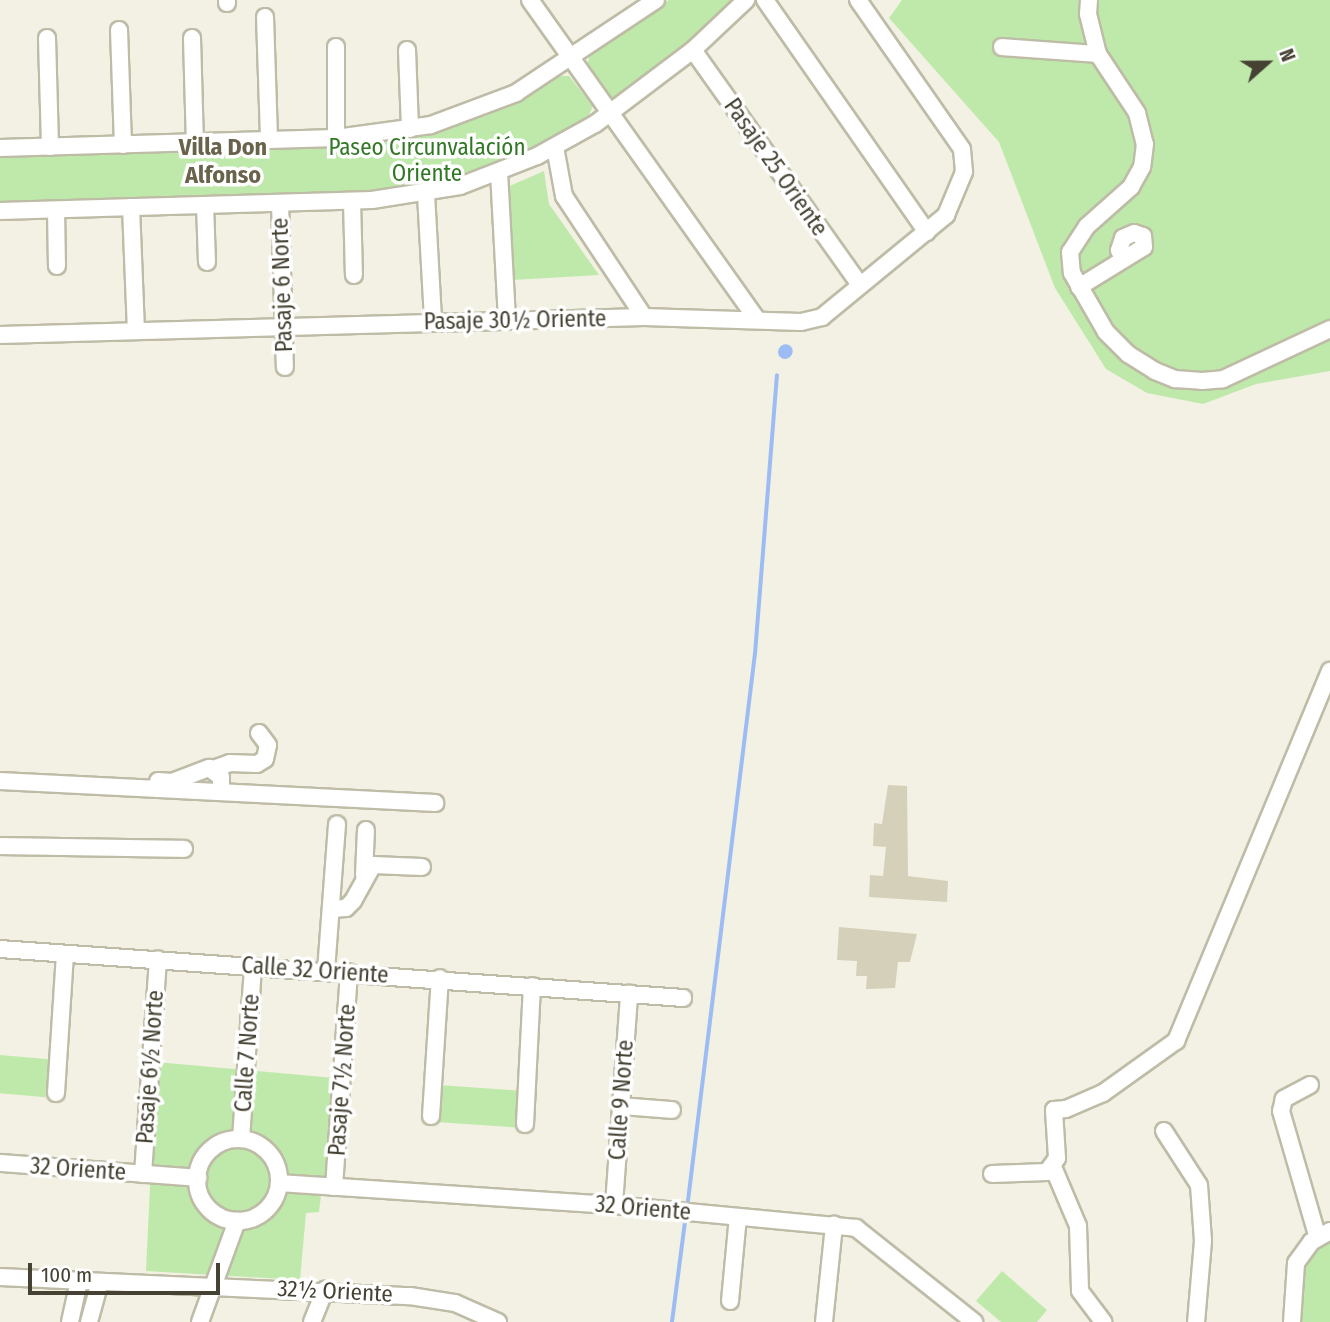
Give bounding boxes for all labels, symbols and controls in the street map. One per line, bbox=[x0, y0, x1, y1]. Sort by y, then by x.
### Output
north arrow bbox=[1232, 28, 1302, 98]
text: N bbox=[1274, 46, 1300, 65]
street label: Pasaje 25 Oriente bbox=[718, 93, 834, 241]
park label: Paseo Circunvalación Oriente bbox=[328, 133, 526, 187]
district label: Villa Don Alfonso bbox=[179, 134, 267, 190]
street label: Pasaje 6 Norte bbox=[266, 217, 298, 353]
street label: Pasaje 30½ Oriente bbox=[423, 305, 607, 335]
street label: Calle 32 Oriente bbox=[241, 951, 389, 989]
street label: Pasaje 6½ Norte bbox=[131, 989, 169, 1145]
street label: Calle 7 Norte bbox=[229, 993, 265, 1113]
street label: Pasaje 7½ Norte bbox=[323, 1003, 361, 1157]
street label: Calle 9 Norte bbox=[603, 1039, 639, 1161]
street label: 32 Oriente bbox=[29, 1152, 127, 1186]
street label: 32 Oriente bbox=[594, 1190, 692, 1226]
scale bar bbox=[32, 1248, 224, 1292]
text: 100 m bbox=[41, 1262, 92, 1288]
street label: 32½ Oriente bbox=[277, 1274, 393, 1308]

